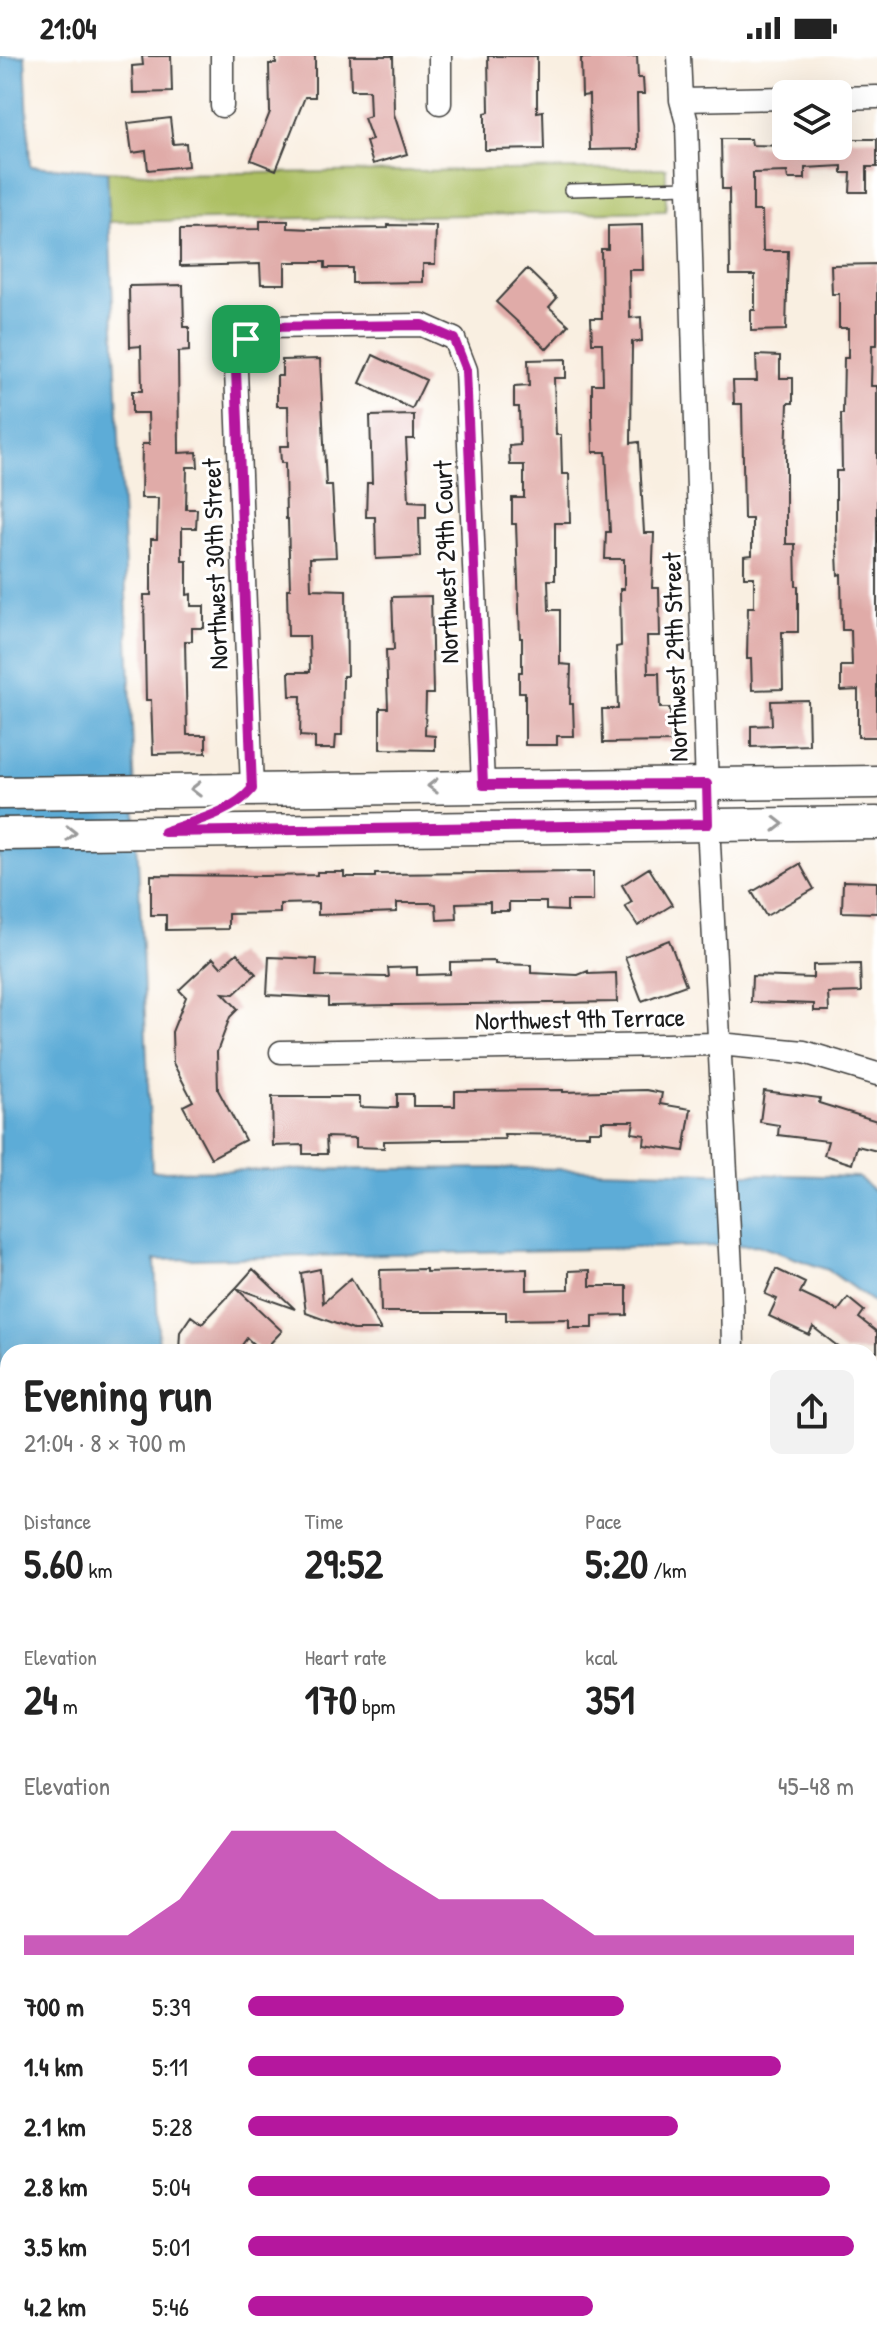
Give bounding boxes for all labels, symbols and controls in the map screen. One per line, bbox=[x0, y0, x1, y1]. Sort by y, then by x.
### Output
text: 21:04 bbox=[40, 8, 97, 48]
map controls bbox=[772, 80, 852, 160]
button: layers bbox=[772, 80, 852, 160]
pin bbox=[212, 305, 280, 373]
icon: arrive bbox=[224, 317, 268, 361]
street label: Northwest 30th Street bbox=[193, 457, 236, 670]
street label: Northwest 29th Court bbox=[424, 459, 467, 664]
street label: Northwest 29th Street bbox=[653, 551, 696, 762]
one-way arrow bbox=[426, 777, 439, 795]
one-way arrow bbox=[189, 780, 202, 798]
one-way arrow bbox=[772, 815, 785, 833]
one-way arrow bbox=[65, 824, 78, 842]
street label: Northwest 9th Terrace bbox=[475, 999, 685, 1038]
text: Evening run bbox=[24, 1365, 212, 1425]
button: share bbox=[770, 1370, 854, 1454]
text: 21:04 · 8 × 700 m bbox=[24, 1425, 186, 1460]
text: Distance bbox=[24, 1506, 91, 1536]
text: Time bbox=[305, 1506, 344, 1536]
text: Pace bbox=[585, 1506, 622, 1536]
text: 5.60 bbox=[24, 1536, 83, 1590]
text: 29:52 bbox=[305, 1536, 383, 1590]
text: 5:20 bbox=[585, 1536, 648, 1590]
text: km bbox=[83, 1555, 113, 1585]
text: /km bbox=[648, 1555, 687, 1585]
text: Elevation bbox=[24, 1642, 97, 1672]
text: Heart rate bbox=[305, 1642, 387, 1672]
text: kcal bbox=[585, 1642, 617, 1672]
text: 24 bbox=[24, 1672, 58, 1726]
text: 170 bbox=[305, 1672, 357, 1726]
text: 351 bbox=[585, 1672, 635, 1726]
text: m bbox=[58, 1691, 78, 1721]
text: bpm bbox=[357, 1691, 395, 1721]
text: Elevation bbox=[24, 1768, 110, 1803]
text: 45–48 m bbox=[778, 1768, 854, 1803]
text: 700 m bbox=[24, 1989, 84, 2024]
text: 5:39 bbox=[152, 1989, 190, 2024]
text: 1.4 km bbox=[24, 2049, 83, 2084]
text: 5:11 bbox=[152, 2049, 188, 2084]
text: 2.1 km bbox=[24, 2109, 86, 2144]
text: 5:28 bbox=[152, 2109, 192, 2144]
text: 2.8 km bbox=[24, 2169, 87, 2204]
text: 5:04 bbox=[152, 2169, 190, 2204]
text: 3.5 km bbox=[24, 2229, 87, 2264]
text: 5:01 bbox=[152, 2229, 190, 2264]
text: 4.2 km bbox=[24, 2289, 86, 2324]
text: 5:46 bbox=[152, 2289, 189, 2324]

